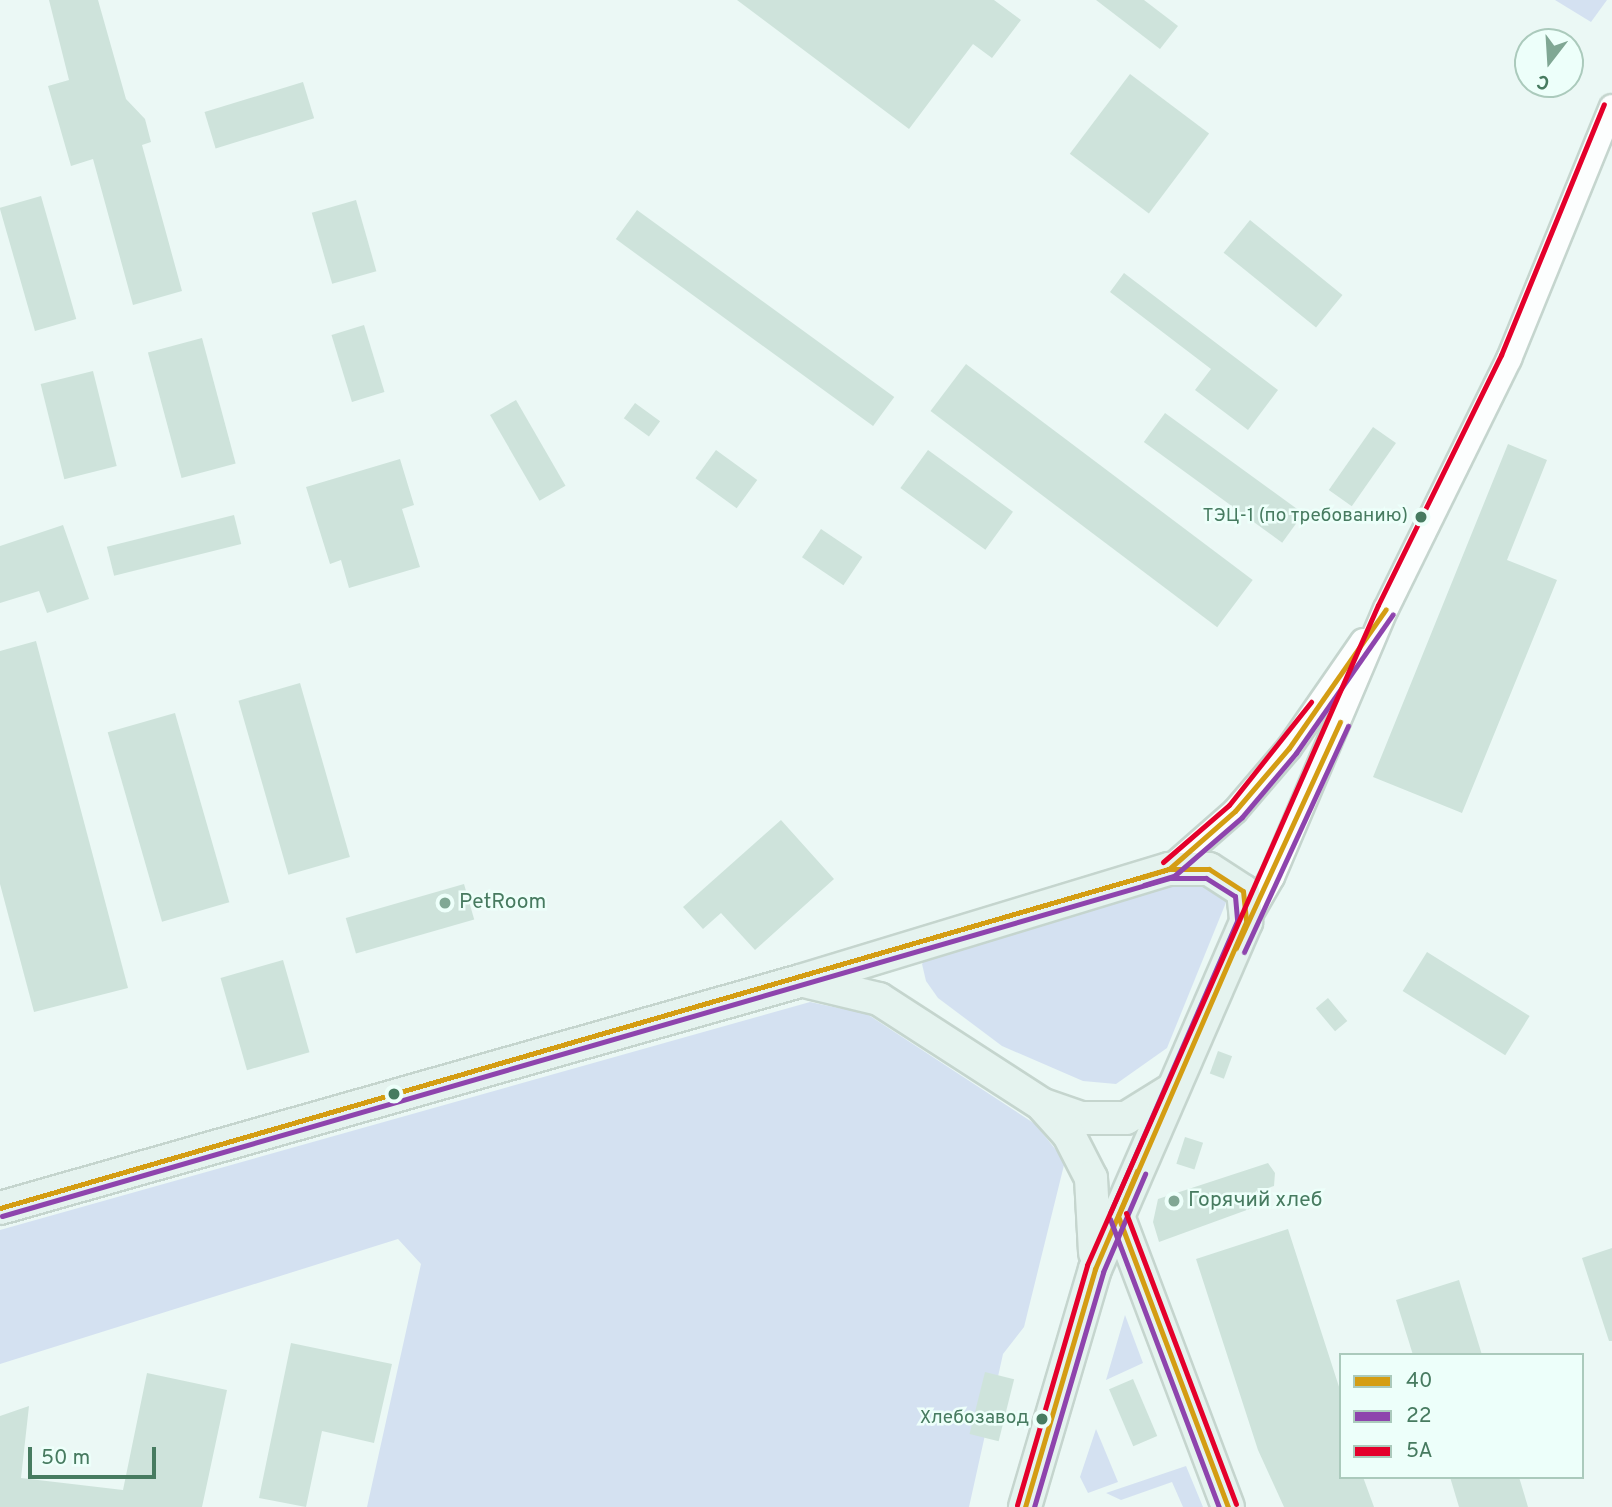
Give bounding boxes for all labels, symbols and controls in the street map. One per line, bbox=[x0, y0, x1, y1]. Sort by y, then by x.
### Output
north arrow bbox=[1514, 28, 1584, 98]
text: С bbox=[1534, 68, 1553, 94]
place label: ТЭЦ-1 (по требованию) bbox=[1202, 506, 1408, 528]
marker: ТЭЦ-1 (по требованию) bbox=[1414, 510, 1428, 524]
place label: PetRoom bbox=[459, 890, 546, 916]
marker: PetRoom bbox=[437, 895, 453, 911]
unlabelled marker bbox=[387, 1087, 401, 1101]
place label: Горячий хлеб bbox=[1188, 1188, 1322, 1214]
marker: Горячий хлеб bbox=[1166, 1193, 1182, 1209]
legend bbox=[1339, 1353, 1584, 1479]
text: 40 bbox=[1406, 1368, 1433, 1395]
text: 22 bbox=[1406, 1403, 1432, 1430]
place label: Хлебозавод bbox=[920, 1408, 1029, 1430]
marker: Хлебозавод bbox=[1035, 1412, 1049, 1426]
scale bar bbox=[32, 1434, 159, 1478]
text: 5А bbox=[1406, 1438, 1433, 1465]
text: 50 m bbox=[41, 1445, 90, 1472]

